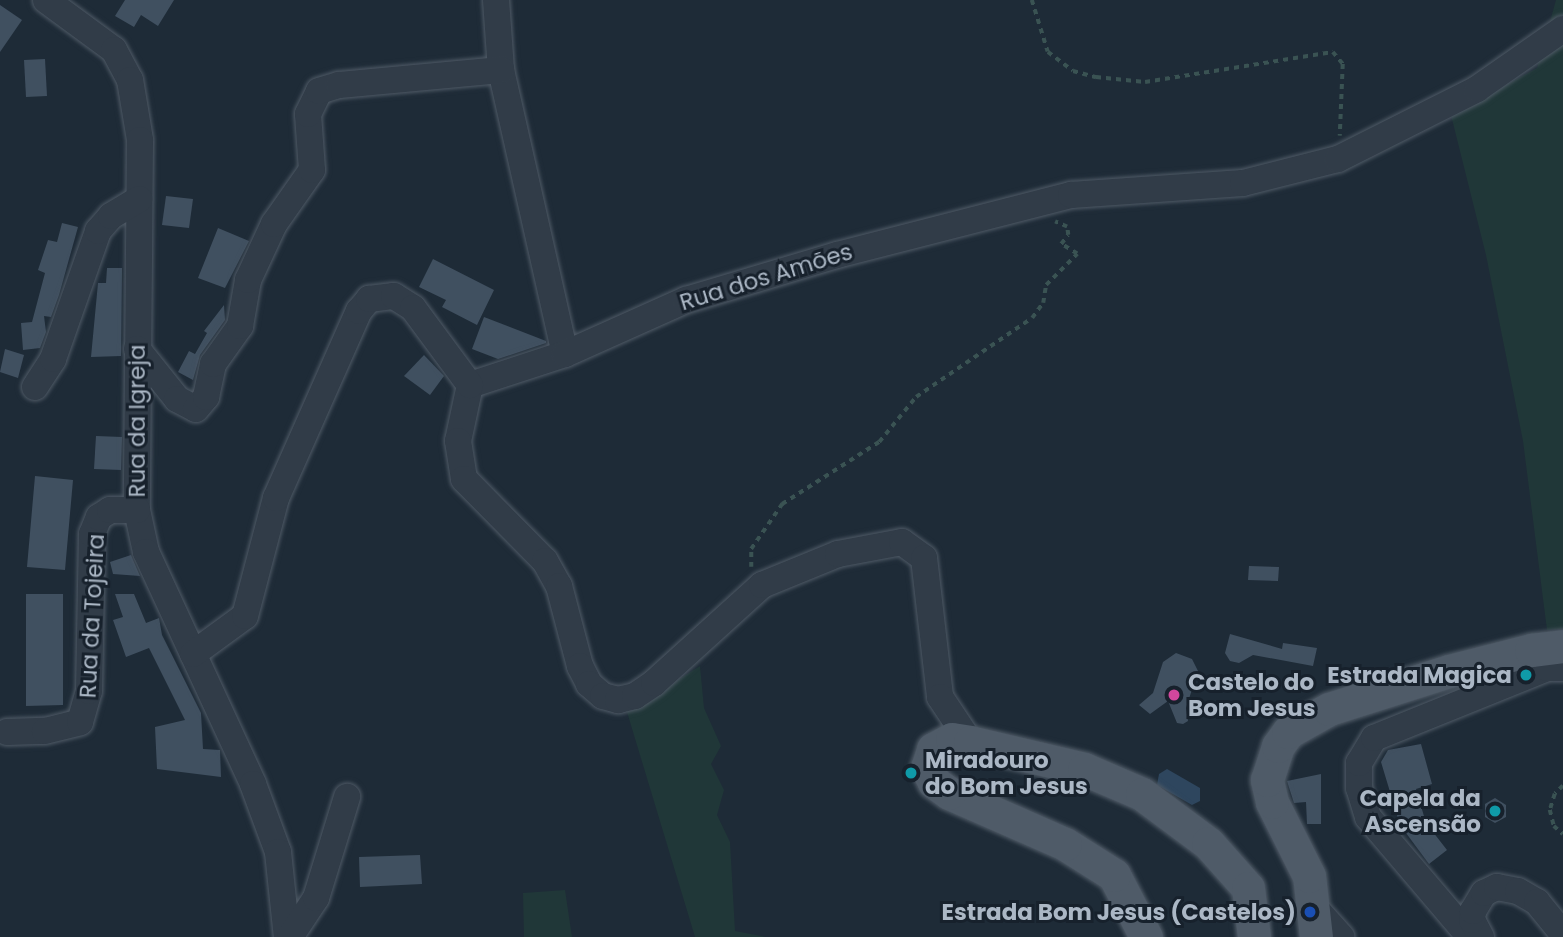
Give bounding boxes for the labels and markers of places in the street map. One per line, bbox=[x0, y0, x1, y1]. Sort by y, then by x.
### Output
place label: Estrada Magica bbox=[1327, 661, 1512, 689]
marker: Estrada Magica bbox=[1518, 667, 1534, 683]
place label: Castelo do Bom Jesus bbox=[1188, 668, 1316, 722]
marker: Castelo do Bom Jesus bbox=[1166, 687, 1182, 703]
place label: Miradouro do Bom Jesus bbox=[925, 746, 1088, 800]
marker: Miradouro do Bom Jesus bbox=[903, 765, 919, 781]
place label: Capela da Ascensão bbox=[1360, 784, 1481, 838]
marker: Capela da Ascensão bbox=[1487, 803, 1503, 819]
place label: Estrada Bom Jesus (Castelos) bbox=[942, 898, 1296, 926]
marker: Estrada Bom Jesus (Castelos) bbox=[1302, 904, 1318, 920]

